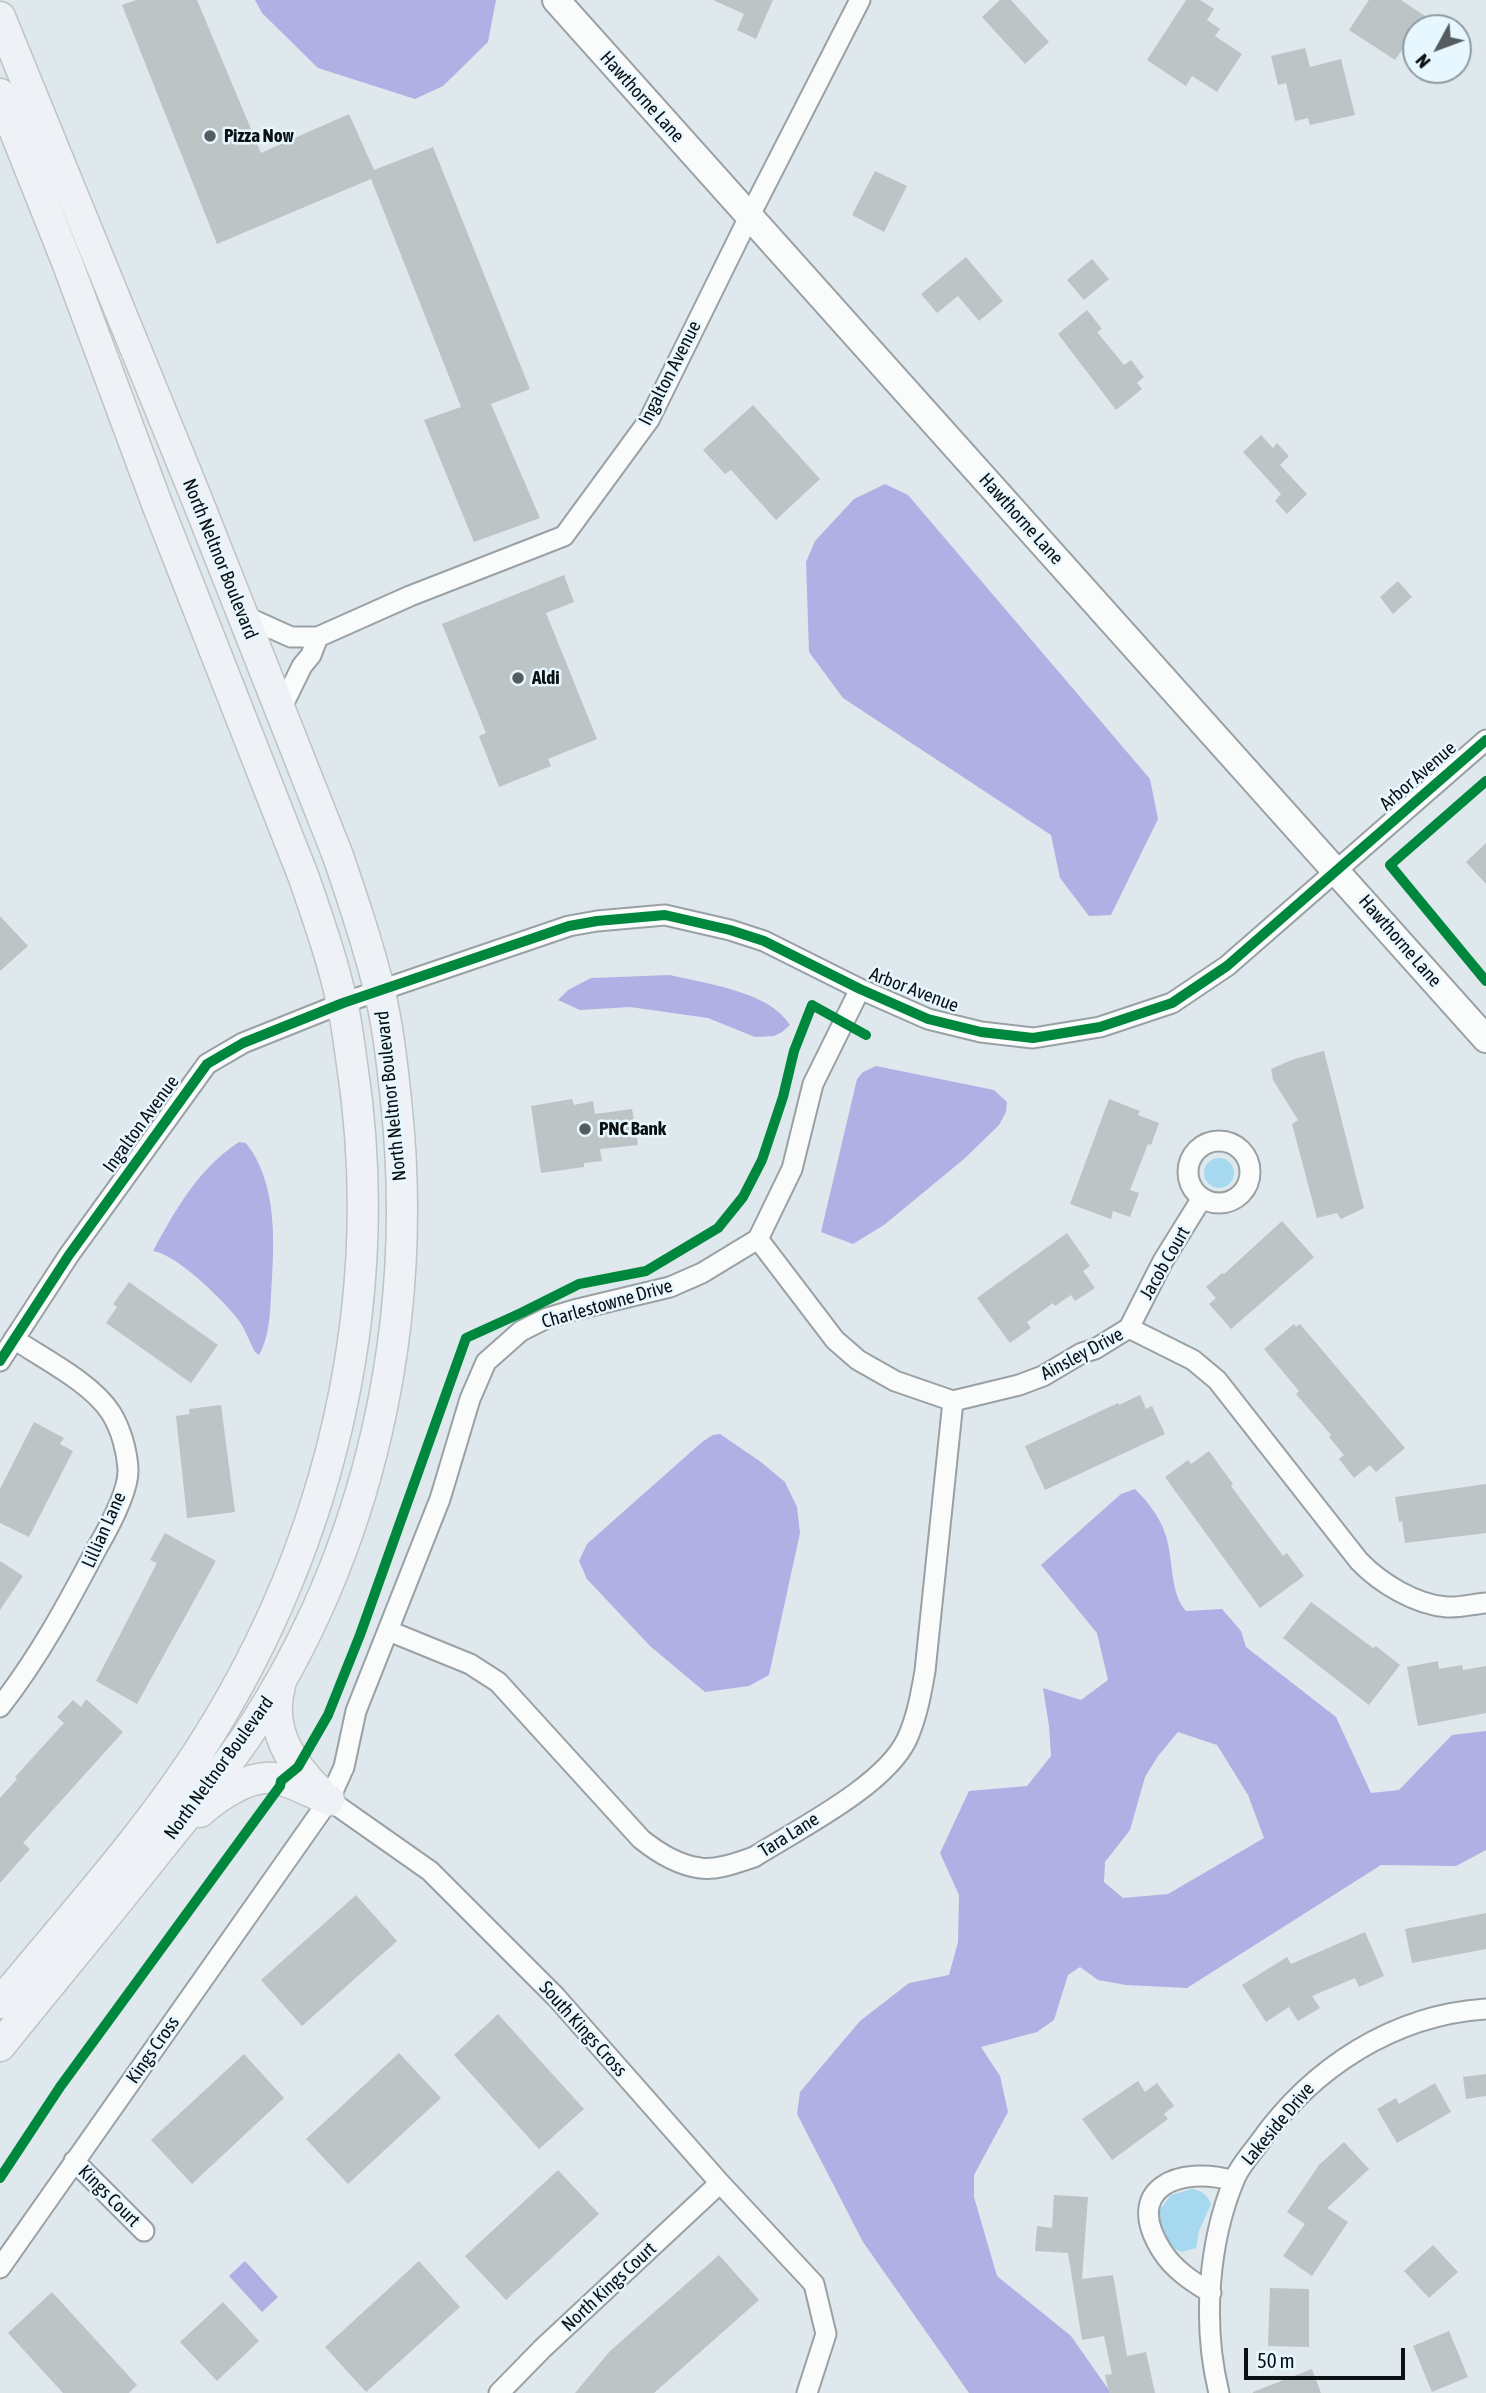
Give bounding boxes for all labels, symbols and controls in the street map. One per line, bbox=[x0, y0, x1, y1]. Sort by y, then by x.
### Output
north arrow bbox=[1402, 14, 1472, 84]
street label: Hawthorne Lane bbox=[595, 47, 689, 147]
text: N bbox=[1411, 50, 1435, 73]
place label: Pizza Now bbox=[224, 125, 294, 147]
marker: Pizza Now bbox=[202, 128, 218, 144]
street label: Ingalton Avenue bbox=[634, 317, 706, 429]
street label: Hawthorne Lane bbox=[974, 469, 1068, 569]
street label: North Neltnor Boulevard bbox=[177, 475, 263, 643]
place label: Aldi bbox=[532, 667, 560, 689]
marker: Aldi bbox=[510, 670, 526, 686]
street label: Arbor Avenue bbox=[1375, 737, 1461, 815]
street label: Hawthorne Lane bbox=[1354, 890, 1446, 992]
street label: Arbor Avenue bbox=[866, 963, 962, 1017]
street label: North Neltnor Boulevard bbox=[371, 1010, 411, 1182]
street label: Ingalton Avenue bbox=[98, 1071, 184, 1177]
place label: PNC Bank bbox=[599, 1118, 666, 1140]
marker: PNC Bank bbox=[577, 1121, 593, 1137]
street label: Jacob Court bbox=[1135, 1223, 1195, 1303]
street label: Charlestowne Drive bbox=[539, 1274, 675, 1334]
street label: Ainsley Drive bbox=[1037, 1323, 1127, 1385]
street label: Lillian Lane bbox=[77, 1488, 131, 1572]
street label: North Neltnor Boulevard bbox=[160, 1692, 278, 1844]
street label: Tara Lane bbox=[755, 1808, 823, 1862]
street label: South Kings Cross bbox=[534, 1977, 632, 2081]
street label: Kings Cross bbox=[122, 2012, 184, 2088]
street label: Lakeside Drive bbox=[1237, 2078, 1319, 2170]
street label: Kings Court bbox=[73, 2160, 145, 2232]
street label: North Kings Court bbox=[557, 2237, 661, 2337]
scale bar bbox=[1248, 2334, 1409, 2378]
text: 50 m bbox=[1257, 2348, 1295, 2372]

